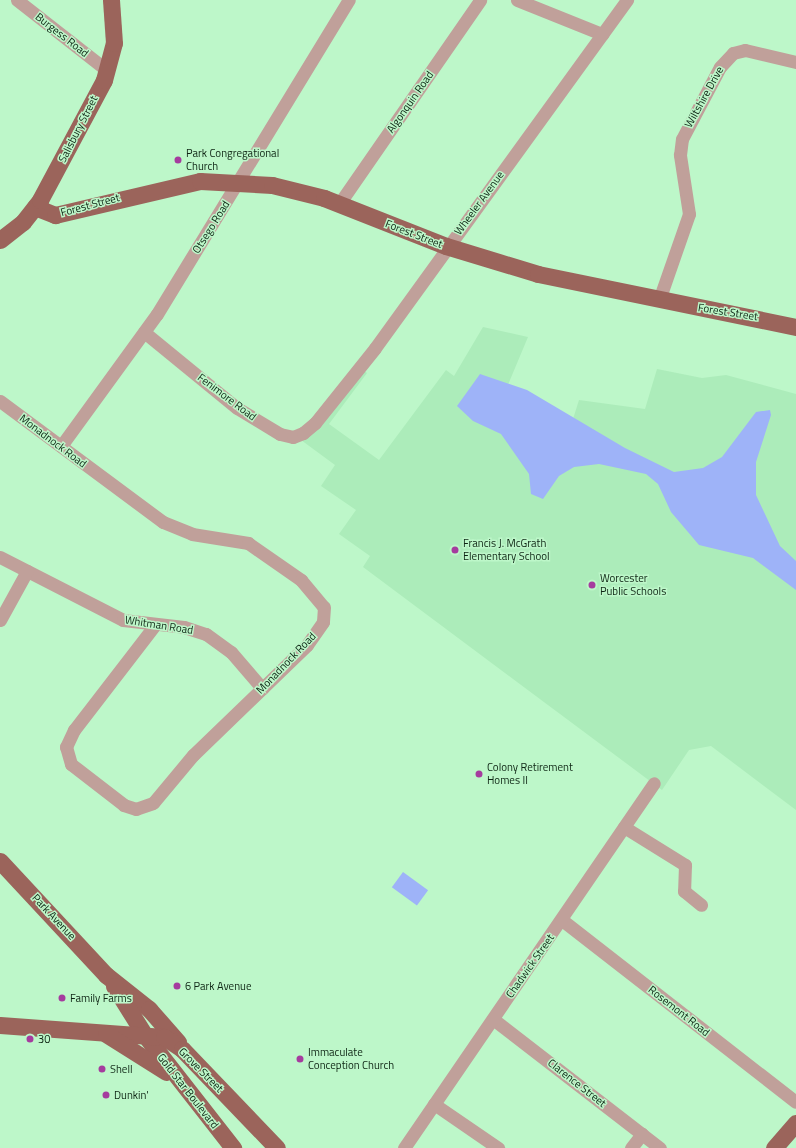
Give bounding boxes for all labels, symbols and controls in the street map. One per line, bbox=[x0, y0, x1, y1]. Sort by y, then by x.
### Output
street label: Burgess Road bbox=[33, 10, 91, 60]
street label: Wiltshire Drive bbox=[682, 64, 726, 130]
street label: Algonquin Road bbox=[384, 68, 436, 136]
street label: Salisbury Street bbox=[56, 93, 100, 165]
place label: Park Congregational Church bbox=[186, 147, 279, 173]
marker: Park Congregational Church bbox=[173, 155, 183, 165]
street label: Wheeler Avenue bbox=[451, 169, 507, 237]
street label: Forest Street bbox=[59, 191, 121, 219]
street label: Otsego Road bbox=[190, 198, 232, 256]
street label: Forest Street bbox=[383, 217, 445, 251]
street label: Forest Street bbox=[697, 301, 759, 323]
street label: Fenimore Road bbox=[195, 371, 259, 423]
street label: Monadnock Road bbox=[17, 412, 89, 470]
place label: Francis J. McGrath Elementary School bbox=[463, 537, 550, 563]
marker: Francis J. McGrath Elementary School bbox=[450, 545, 460, 555]
place label: Worcester Public Schools bbox=[600, 572, 666, 598]
marker: Worcester Public Schools bbox=[587, 580, 597, 590]
street label: Whitman Road bbox=[124, 613, 194, 637]
street label: Monadnock Road bbox=[253, 630, 319, 696]
place label: Colony Retirement Homes II bbox=[487, 761, 573, 787]
marker: Colony Retirement Homes II bbox=[474, 769, 484, 779]
street label: Park Avenue bbox=[29, 891, 79, 943]
street label: Chadwick Street bbox=[503, 932, 557, 1000]
place label: 6 Park Avenue bbox=[185, 979, 251, 993]
marker: 6 Park Avenue bbox=[172, 981, 182, 991]
street label: Rosemont Road bbox=[646, 983, 712, 1039]
place label: Family Farms bbox=[70, 991, 132, 1005]
marker: Family Farms bbox=[57, 993, 67, 1003]
place label: 30 bbox=[38, 1032, 50, 1046]
marker: 30 bbox=[25, 1034, 35, 1044]
street label: Grove Street bbox=[176, 1045, 226, 1095]
place label: Immaculate Conception Church bbox=[308, 1046, 394, 1072]
street label: Gold Star Boulevard bbox=[155, 1051, 221, 1131]
marker: Immaculate Conception Church bbox=[295, 1054, 305, 1064]
street label: Clarence Street bbox=[545, 1056, 609, 1110]
place label: Shell bbox=[110, 1062, 133, 1076]
marker: Shell bbox=[97, 1064, 107, 1074]
place label: Dunkin' bbox=[114, 1088, 149, 1102]
marker: Dunkin' bbox=[101, 1090, 111, 1100]

